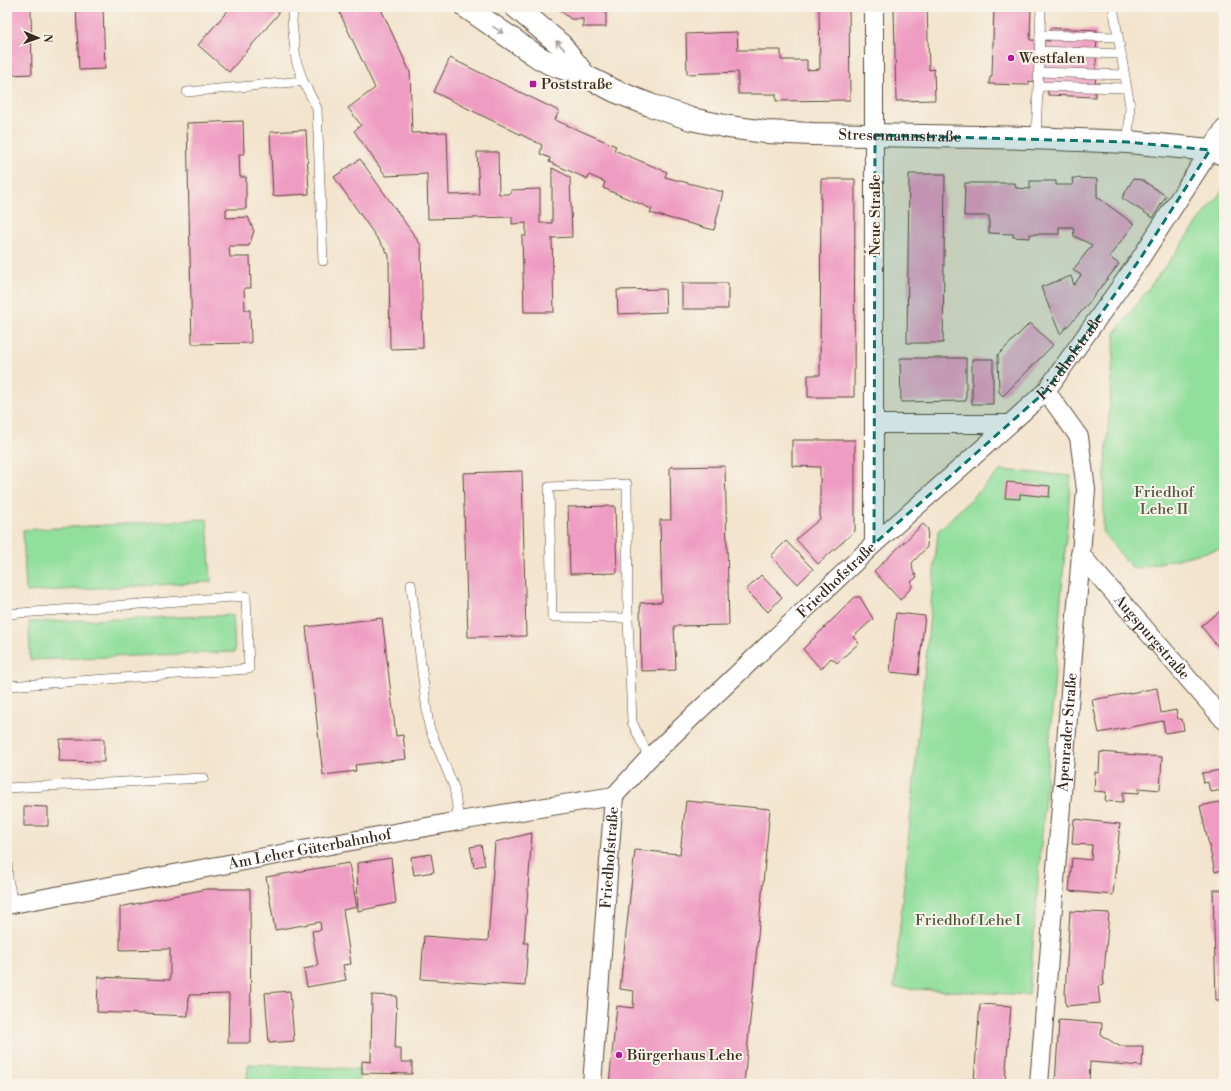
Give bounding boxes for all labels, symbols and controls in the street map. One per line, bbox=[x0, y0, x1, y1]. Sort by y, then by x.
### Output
north arrow bbox=[18, 18, 58, 58]
one-way arrow bbox=[492, 26, 504, 34]
text: N bbox=[40, 34, 54, 43]
one-way arrow bbox=[556, 41, 565, 51]
place label: Westfalen bbox=[1018, 49, 1085, 68]
marker: Westfalen bbox=[1006, 53, 1016, 63]
place label: Poststraße bbox=[541, 75, 613, 94]
marker: Poststraße bbox=[528, 79, 538, 89]
street label: Stresemannstraße bbox=[838, 125, 961, 146]
street label: Neue Straße bbox=[866, 174, 885, 256]
street label: Friedhofstraße bbox=[1033, 310, 1108, 404]
park label: Friedhof Lehe II bbox=[1134, 483, 1195, 519]
street label: Friedhofstraße bbox=[793, 538, 880, 622]
street label: Augspurgstraße bbox=[1109, 590, 1194, 684]
street label: Apenrader Straße bbox=[1053, 672, 1081, 793]
street label: Friedhofstraße bbox=[596, 806, 623, 909]
street label: Am Leher Güterbahnhof bbox=[226, 824, 394, 873]
park label: Friedhof Lehe I bbox=[915, 911, 1021, 930]
place label: Bürgerhaus Lehe bbox=[626, 1046, 743, 1065]
marker: Bürgerhaus Lehe bbox=[614, 1050, 624, 1060]

